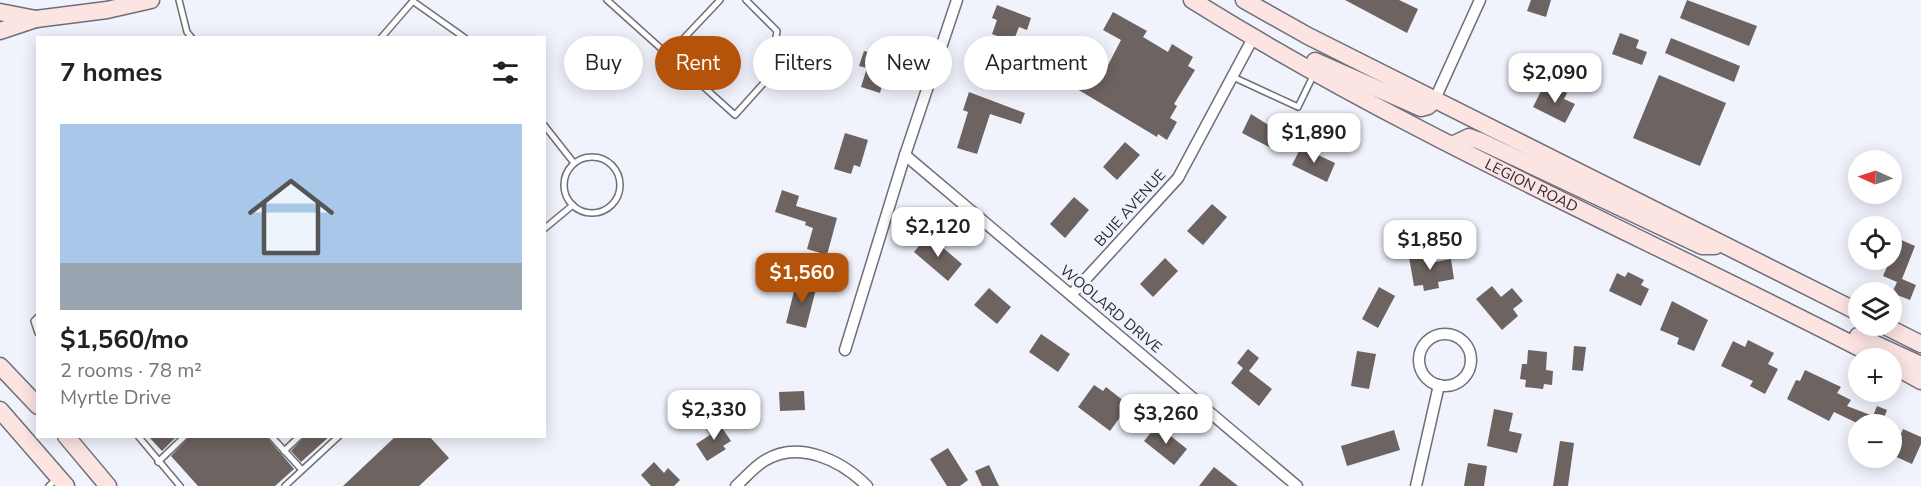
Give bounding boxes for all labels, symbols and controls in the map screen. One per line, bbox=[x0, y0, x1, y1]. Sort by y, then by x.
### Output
chip: Buy bbox=[564, 36, 643, 90]
chip: Rent bbox=[655, 36, 741, 90]
chip: Filters bbox=[753, 36, 853, 90]
chip: New bbox=[865, 36, 952, 90]
chip: Apartment bbox=[964, 36, 1108, 90]
pin: $2,090 bbox=[1506, 53, 1604, 104]
text: 7 homes bbox=[60, 55, 162, 90]
icon: filters bbox=[489, 56, 522, 89]
text: $2,090 bbox=[1523, 59, 1587, 86]
pin: $1,890 bbox=[1265, 113, 1363, 164]
text: $1,890 bbox=[1282, 119, 1346, 146]
north arrow bbox=[1848, 150, 1902, 204]
map controls bbox=[1848, 150, 1902, 468]
street label: LEGION ROAD bbox=[1482, 154, 1581, 217]
icon: home bbox=[237, 163, 345, 271]
street label: BUIE AVENUE bbox=[1090, 165, 1170, 251]
pin: $2,120 bbox=[889, 207, 987, 258]
text: $2,120 bbox=[906, 213, 970, 240]
button: locate bbox=[1848, 216, 1902, 270]
pin: $1,850 bbox=[1381, 220, 1479, 271]
text: $1,850 bbox=[1398, 226, 1462, 253]
pin: $1,560 bbox=[753, 253, 851, 304]
text: $1,560 bbox=[770, 259, 834, 286]
street label: WOOLARD DRIVE bbox=[1056, 260, 1166, 358]
button: layers bbox=[1848, 282, 1902, 336]
text: $1,560/mo bbox=[60, 322, 189, 357]
button: + bbox=[1848, 348, 1902, 402]
text: 2 rooms · 78 m² bbox=[60, 357, 202, 384]
text: Myrtle Drive bbox=[60, 384, 171, 411]
pin: $2,330 bbox=[665, 390, 763, 441]
pin: $3,260 bbox=[1117, 394, 1215, 445]
text: $2,330 bbox=[682, 396, 746, 423]
text: $3,260 bbox=[1134, 400, 1198, 427]
button: − bbox=[1848, 414, 1902, 468]

